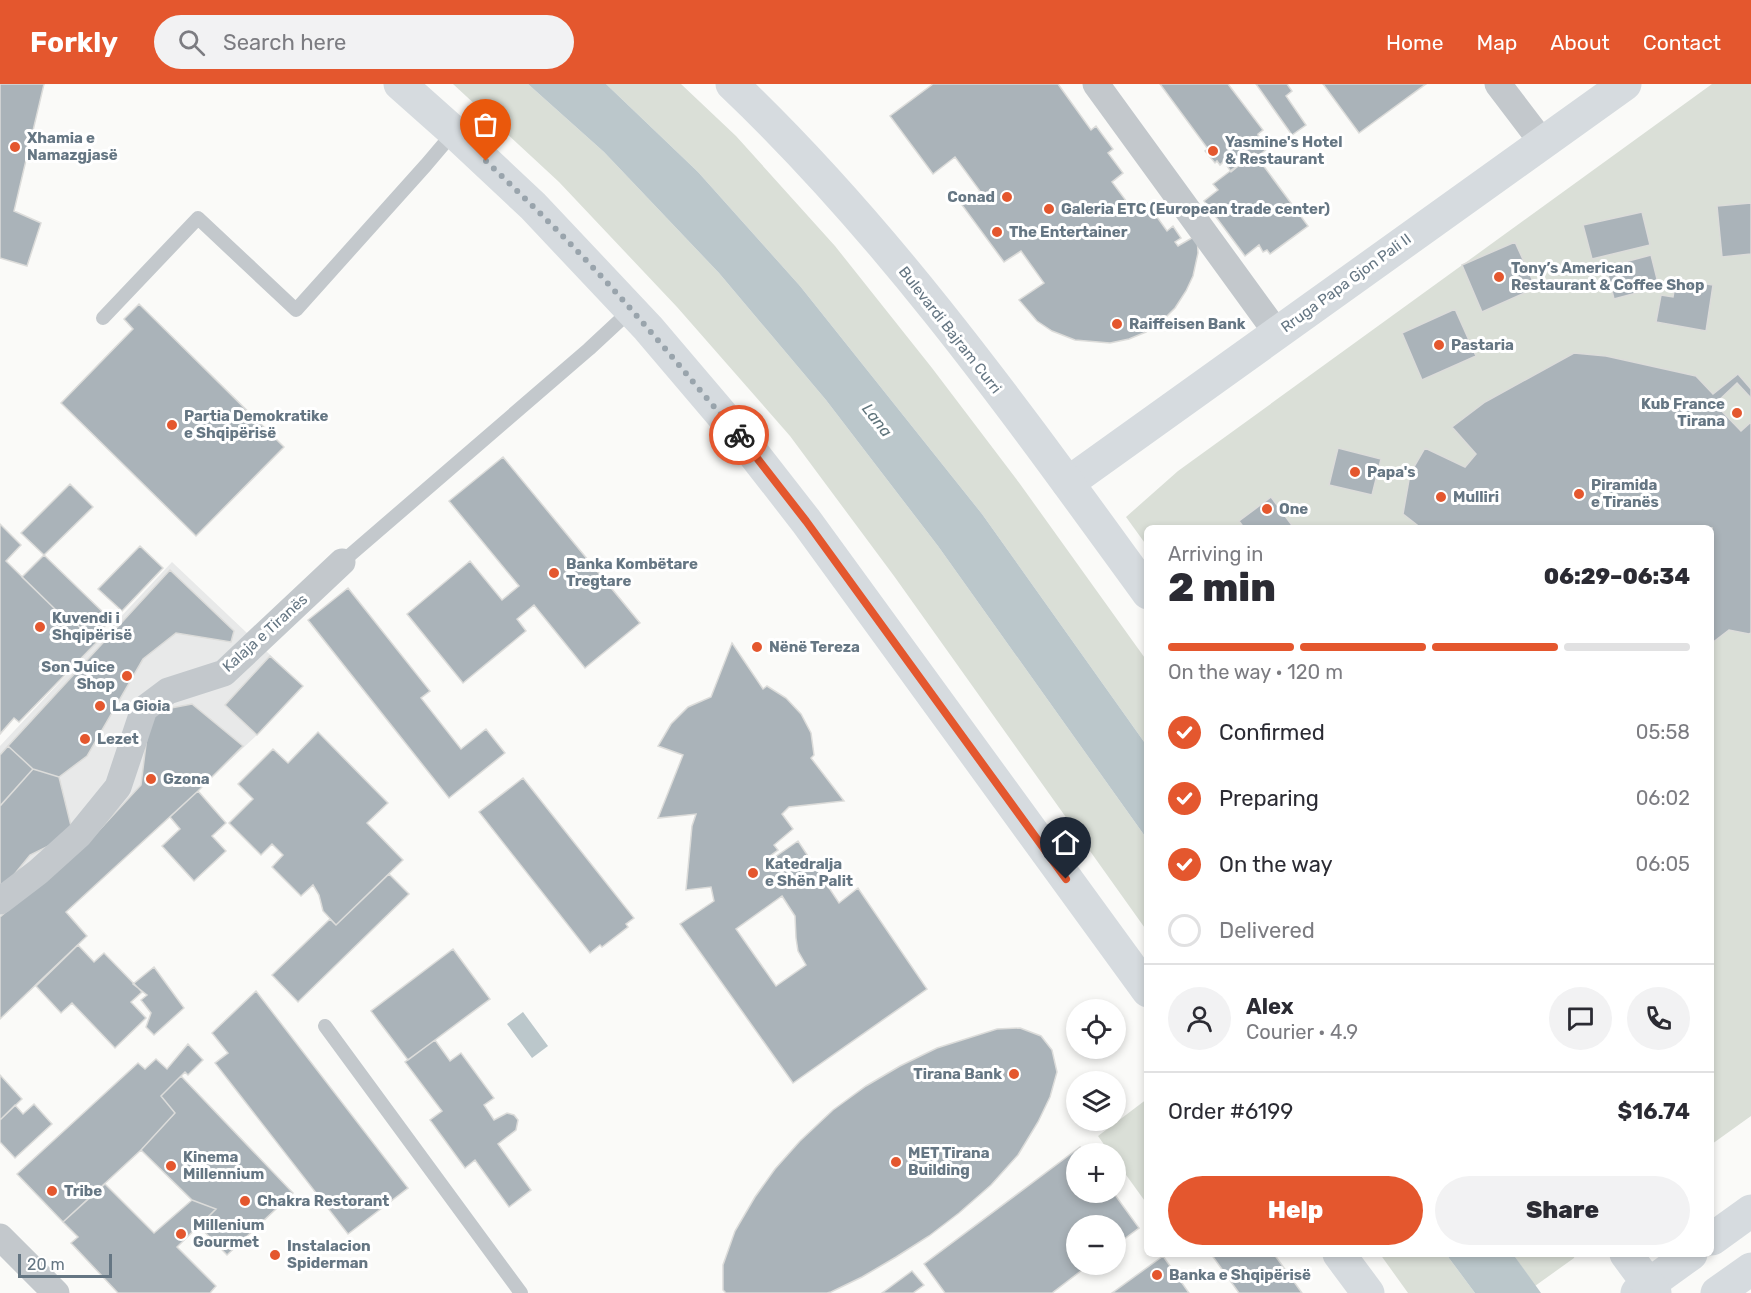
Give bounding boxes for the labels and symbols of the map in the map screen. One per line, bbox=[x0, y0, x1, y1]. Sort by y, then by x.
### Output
pin bbox=[460, 99, 511, 161]
place label: Xhamia e Namazgjasë bbox=[27, 129, 118, 164]
place label: Yasmine's Hotel & Restaurant bbox=[1225, 133, 1342, 168]
marker: Xhamia e Namazgjasë bbox=[8, 140, 22, 154]
marker: Yasmine's Hotel & Restaurant bbox=[1206, 144, 1220, 158]
place label: Conad bbox=[947, 188, 995, 206]
marker: Conad bbox=[1000, 190, 1014, 204]
place label: Galeria ETC (European trade center) bbox=[1061, 200, 1330, 218]
marker: Galeria ETC (European trade center) bbox=[1042, 202, 1056, 216]
place label: The Entertainer bbox=[1009, 223, 1128, 241]
marker: The Entertainer bbox=[990, 225, 1004, 239]
street label: Rruga Papa Gjon Pali II bbox=[1277, 230, 1415, 336]
place label: Tony’s American Restaurant & Coffee Shop bbox=[1511, 259, 1704, 294]
street label: Bulevardi Bajram Curri bbox=[895, 263, 1005, 397]
marker: Tony’s American Restaurant & Coffee Shop bbox=[1492, 270, 1506, 284]
place label: Raiffeisen Bank bbox=[1129, 315, 1246, 333]
marker: Raiffeisen Bank bbox=[1110, 317, 1124, 331]
place label: Pastaria bbox=[1451, 336, 1514, 354]
marker: Pastaria bbox=[1432, 338, 1446, 352]
place label: Kub France Tirana bbox=[1641, 395, 1725, 430]
water label: Lana bbox=[858, 399, 896, 441]
courier bbox=[709, 405, 769, 465]
marker: Kub France Tirana bbox=[1730, 406, 1744, 420]
place label: Partia Demokratike e Shqipërisë bbox=[184, 407, 328, 442]
marker: Partia Demokratike e Shqipërisë bbox=[165, 418, 179, 432]
place label: Papa's bbox=[1367, 463, 1415, 481]
marker: Papa's bbox=[1348, 465, 1362, 479]
place label: Piramida e Tiranës bbox=[1591, 476, 1659, 511]
marker: Piramida e Tiranës bbox=[1572, 487, 1586, 501]
place label: Mulliri bbox=[1453, 488, 1499, 506]
marker: Mulliri bbox=[1434, 490, 1448, 504]
place label: One bbox=[1279, 500, 1308, 518]
marker: One bbox=[1260, 502, 1274, 516]
place label: Banka Kombëtare Tregtare bbox=[566, 555, 698, 590]
marker: Banka Kombëtare Tregtare bbox=[547, 566, 561, 580]
street label: Kalaja e Tiranës bbox=[219, 590, 311, 676]
place label: Kuvendi i Shqipërisë bbox=[52, 609, 132, 644]
marker: Kuvendi i Shqipërisë bbox=[33, 620, 47, 634]
place label: Nënë Tereza bbox=[769, 638, 860, 656]
marker: Nënë Tereza bbox=[750, 640, 764, 654]
place label: Son Juice Shop bbox=[41, 658, 115, 693]
marker: Son Juice Shop bbox=[120, 669, 134, 683]
place label: La Gioia bbox=[112, 697, 171, 715]
marker: La Gioia bbox=[93, 699, 107, 713]
place label: Lezet bbox=[97, 730, 139, 748]
marker: Lezet bbox=[78, 732, 92, 746]
place label: Gzona bbox=[163, 770, 210, 788]
marker: Gzona bbox=[144, 772, 158, 786]
pin bbox=[1040, 817, 1091, 879]
place label: Katedralja e Shën Palit bbox=[765, 855, 853, 890]
marker: Katedralja e Shën Palit bbox=[746, 866, 760, 880]
place label: Tirana Bank bbox=[913, 1065, 1002, 1083]
marker: Tirana Bank bbox=[1007, 1067, 1021, 1081]
place label: MET Tirana Building bbox=[908, 1144, 990, 1179]
place label: Kinema Millennium bbox=[183, 1148, 264, 1183]
marker: MET Tirana Building bbox=[889, 1155, 903, 1169]
marker: Kinema Millennium bbox=[164, 1159, 178, 1173]
place label: Tribe bbox=[64, 1182, 102, 1200]
marker: Tribe bbox=[45, 1184, 59, 1198]
place label: Chakra Restorant bbox=[257, 1192, 389, 1210]
marker: Chakra Restorant bbox=[238, 1194, 252, 1208]
place label: Millenium Gourmet bbox=[193, 1216, 265, 1251]
marker: Millenium Gourmet bbox=[174, 1227, 188, 1241]
place label: Instalacion Spiderman bbox=[287, 1237, 371, 1272]
marker: Instalacion Spiderman bbox=[268, 1248, 282, 1262]
scale bar bbox=[18, 1251, 112, 1278]
place label: Banka e Shqipërisë bbox=[1169, 1266, 1311, 1284]
marker: Banka e Shqipërisë bbox=[1150, 1268, 1164, 1282]

